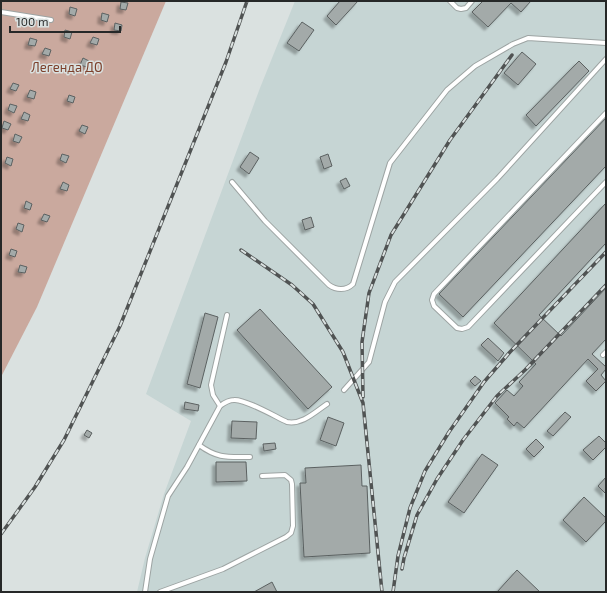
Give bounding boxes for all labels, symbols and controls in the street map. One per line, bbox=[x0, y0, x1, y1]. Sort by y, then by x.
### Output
scale bar bbox=[10, 8, 120, 34]
text: 100 m bbox=[16, 14, 48, 28]
park label: Легенда ДО bbox=[31, 59, 103, 75]

